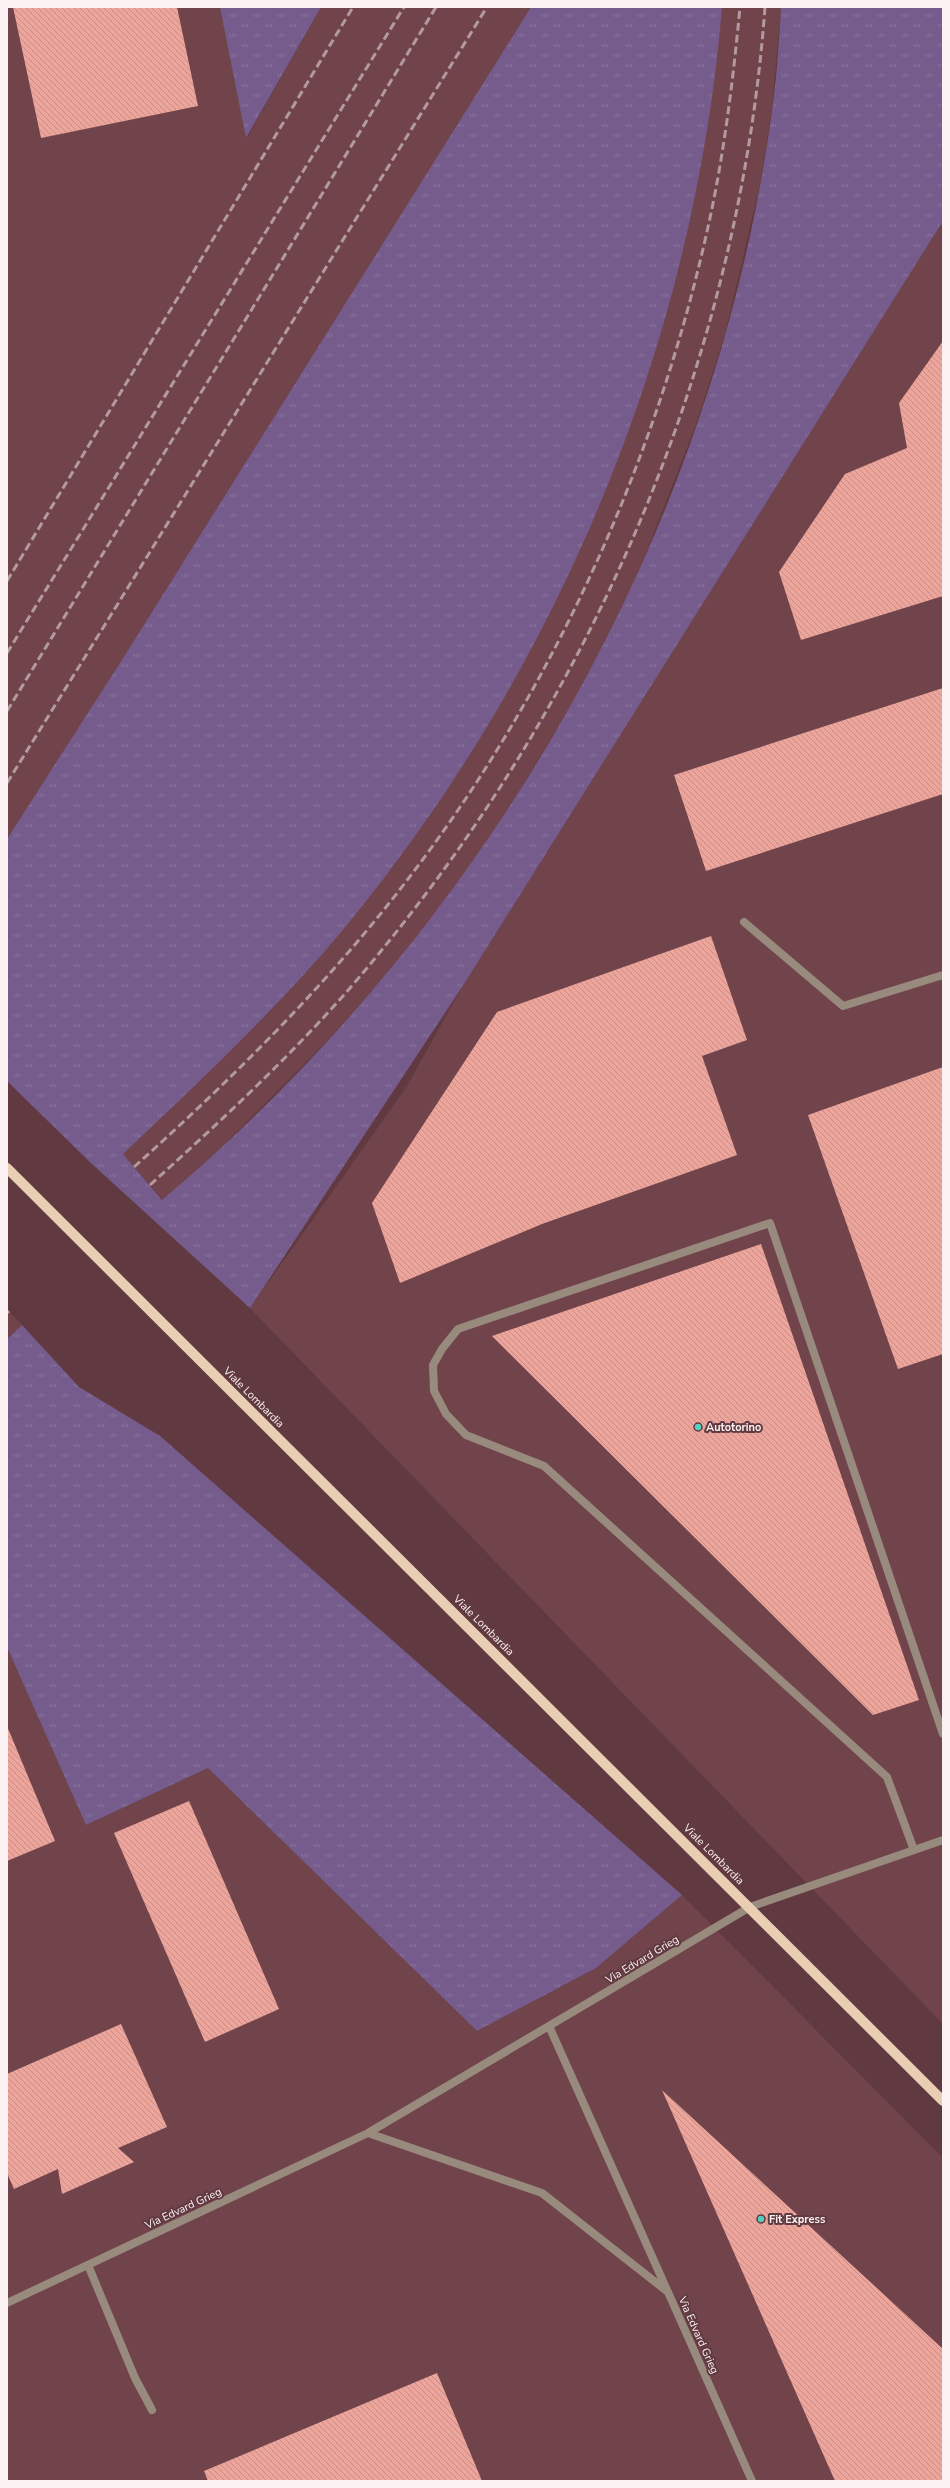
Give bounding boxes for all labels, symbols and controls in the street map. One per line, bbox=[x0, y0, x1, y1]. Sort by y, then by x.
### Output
street label: Viale Lombardia bbox=[219, 1363, 287, 1431]
place label: Autotorino bbox=[706, 1420, 761, 1435]
marker: Autotorino bbox=[693, 1422, 703, 1432]
street label: Viale Lombardia bbox=[449, 1591, 517, 1659]
street label: Viale Lombardia bbox=[679, 1820, 747, 1888]
street label: Via Edvard Grieg bbox=[602, 1932, 682, 1988]
street label: Via Edvard Grieg bbox=[142, 2184, 224, 2233]
place label: Fit Express bbox=[769, 2212, 825, 2227]
marker: Fit Express bbox=[756, 2214, 766, 2224]
street label: Via Edvard Grieg bbox=[674, 2293, 722, 2376]

